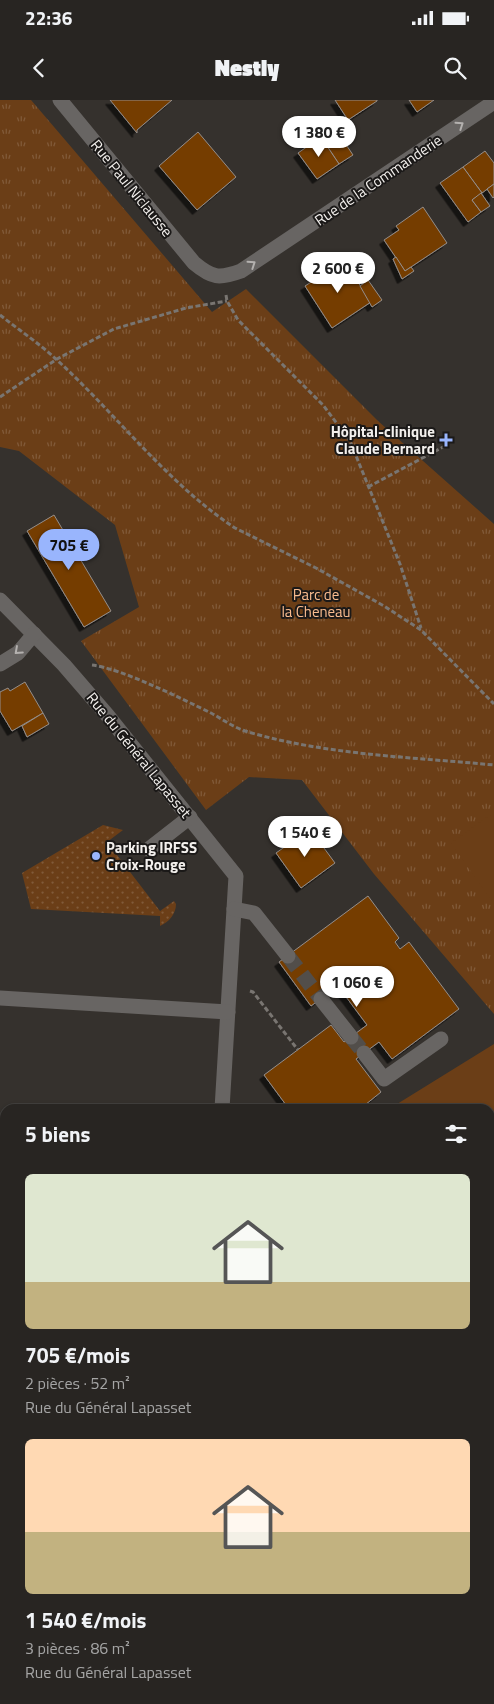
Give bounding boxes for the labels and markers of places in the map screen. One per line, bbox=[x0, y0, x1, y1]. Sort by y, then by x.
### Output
pin: 1 380 € bbox=[273, 115, 365, 158]
pin: 2 600 € bbox=[292, 252, 384, 294]
place label: Hôpital-clinique Claude Bernard bbox=[331, 420, 435, 460]
marker: Hôpital-clinique Claude Bernard bbox=[439, 433, 453, 447]
pin: 705 € bbox=[34, 528, 104, 571]
pin: 1 540 € bbox=[259, 816, 351, 858]
place label: Parking IRFSS Croix-Rouge bbox=[106, 836, 197, 876]
marker: Parking IRFSS Croix-Rouge bbox=[90, 850, 102, 862]
pin: 1 060 € bbox=[311, 966, 403, 1008]

